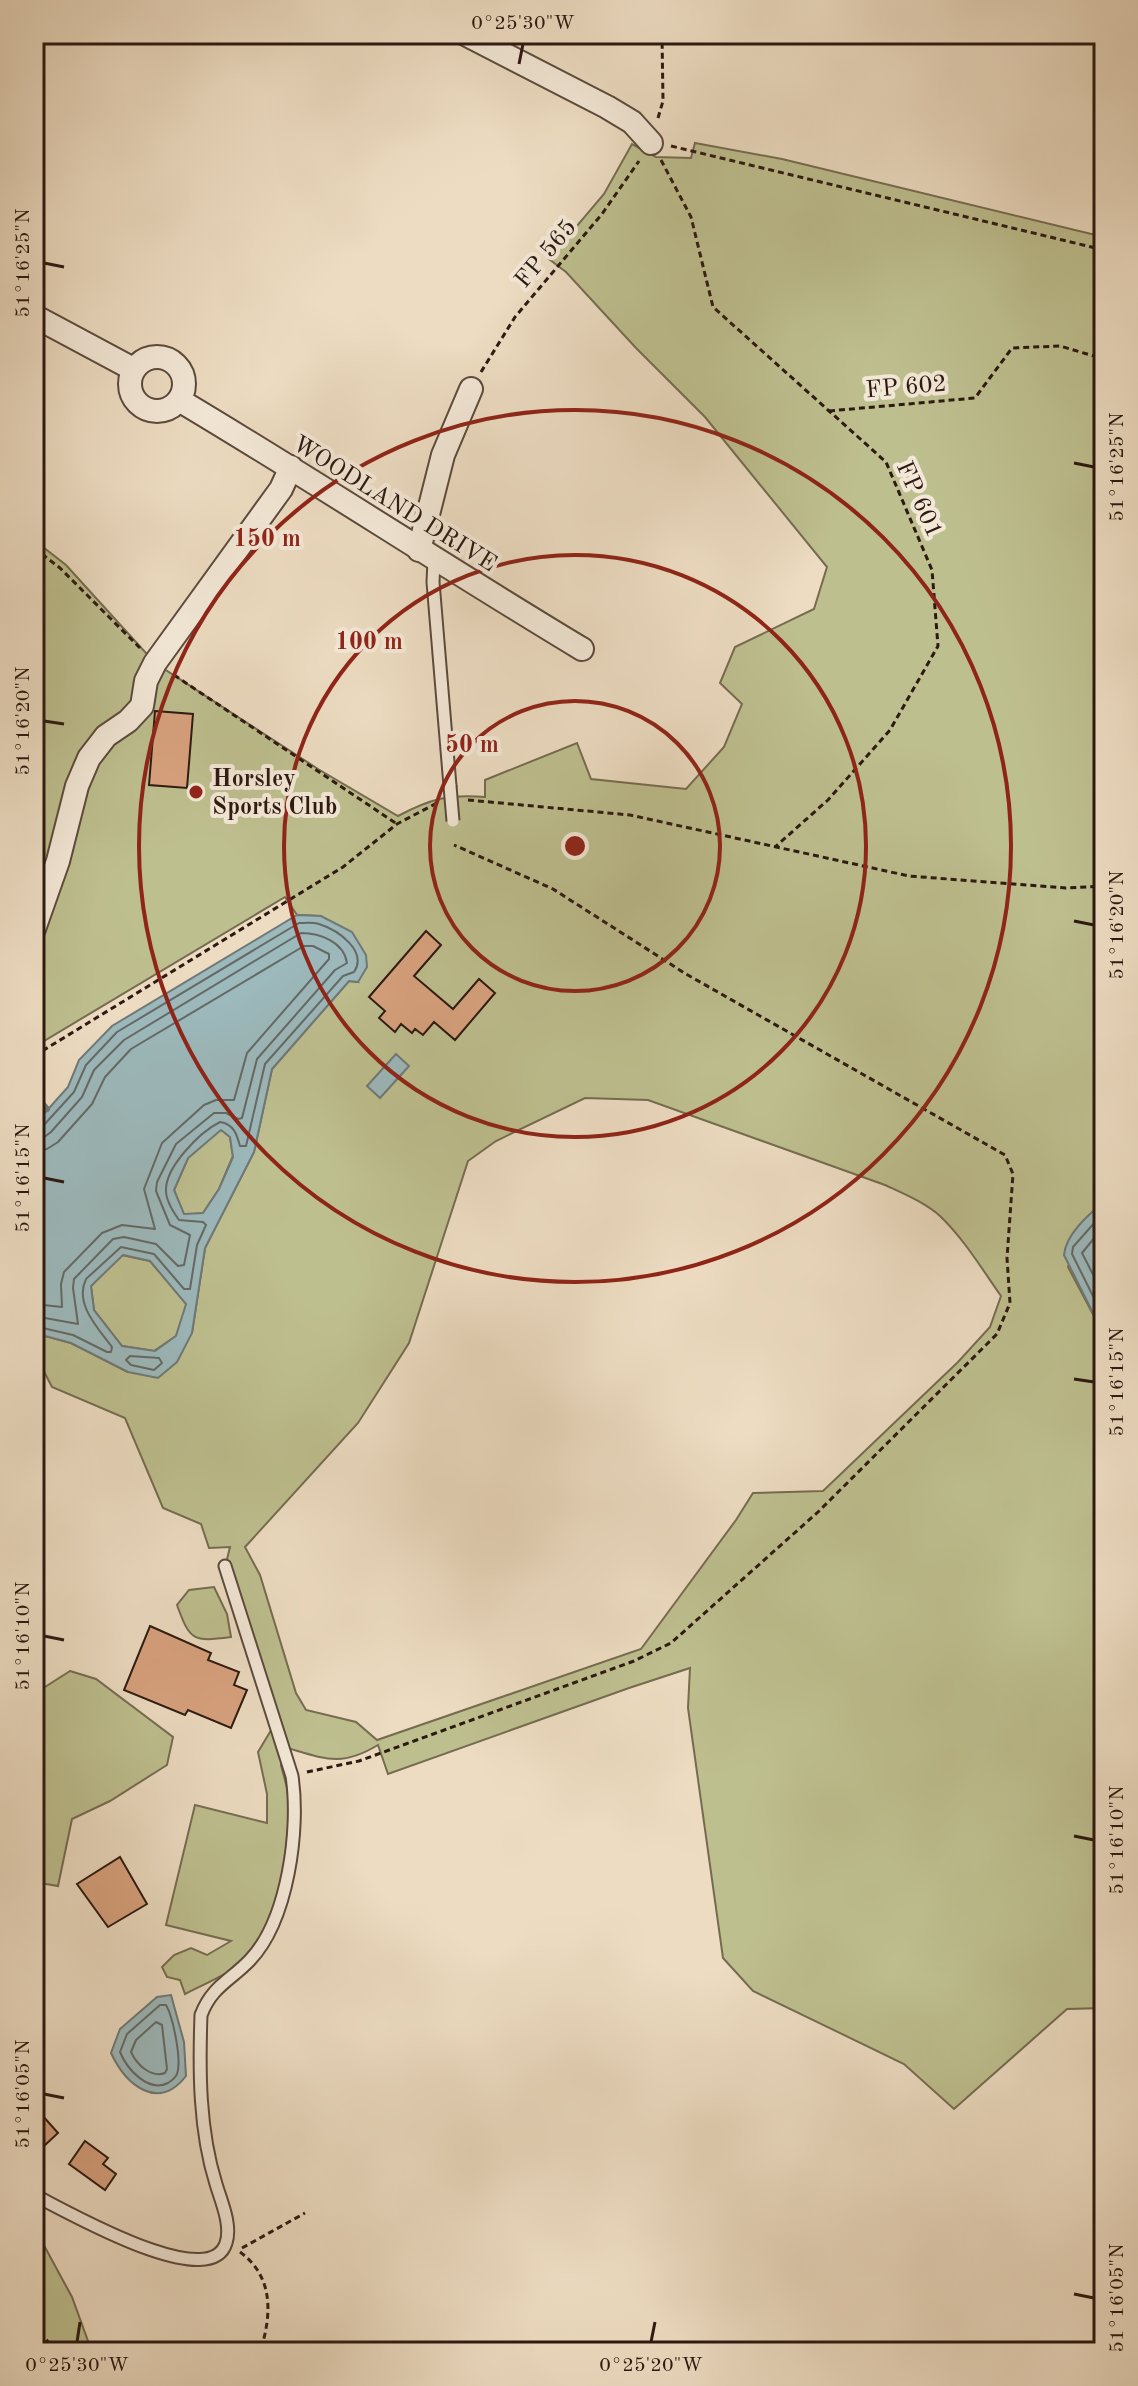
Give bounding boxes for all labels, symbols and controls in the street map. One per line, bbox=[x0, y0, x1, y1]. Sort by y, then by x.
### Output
text: 0°25'30"W bbox=[471, 14, 575, 34]
text: 51°16'25"N bbox=[14, 208, 34, 318]
street label: FP 565 bbox=[511, 216, 582, 293]
street label: FP 602 bbox=[865, 373, 948, 403]
text: 51°16'25"N bbox=[1108, 412, 1128, 522]
street label: WOODLAND DRIVE bbox=[288, 432, 500, 577]
street label: FP 601 bbox=[891, 458, 946, 542]
text: 150 m bbox=[233, 527, 301, 552]
text: 100 m bbox=[335, 631, 403, 655]
text: 51°16'20"N bbox=[14, 666, 34, 776]
text: 50 m bbox=[445, 733, 499, 758]
place label: Horsley Sports Club bbox=[212, 768, 337, 820]
marker: Horsley Sports Club bbox=[187, 783, 205, 801]
centre of rings bbox=[561, 832, 589, 860]
text: 51°16'20"N bbox=[1108, 870, 1128, 980]
text: 51°16'15"N bbox=[14, 1123, 34, 1233]
text: 51°16'15"N bbox=[1108, 1327, 1128, 1437]
text: 51°16'10"N bbox=[14, 1581, 34, 1691]
text: 51°16'10"N bbox=[1108, 1785, 1128, 1895]
text: 51°16'05"N bbox=[14, 2039, 34, 2149]
text: 51°16'05"N bbox=[1108, 2243, 1128, 2353]
text: 0°25'30"W bbox=[25, 2356, 129, 2376]
text: 0°25'20"W bbox=[599, 2356, 703, 2376]

